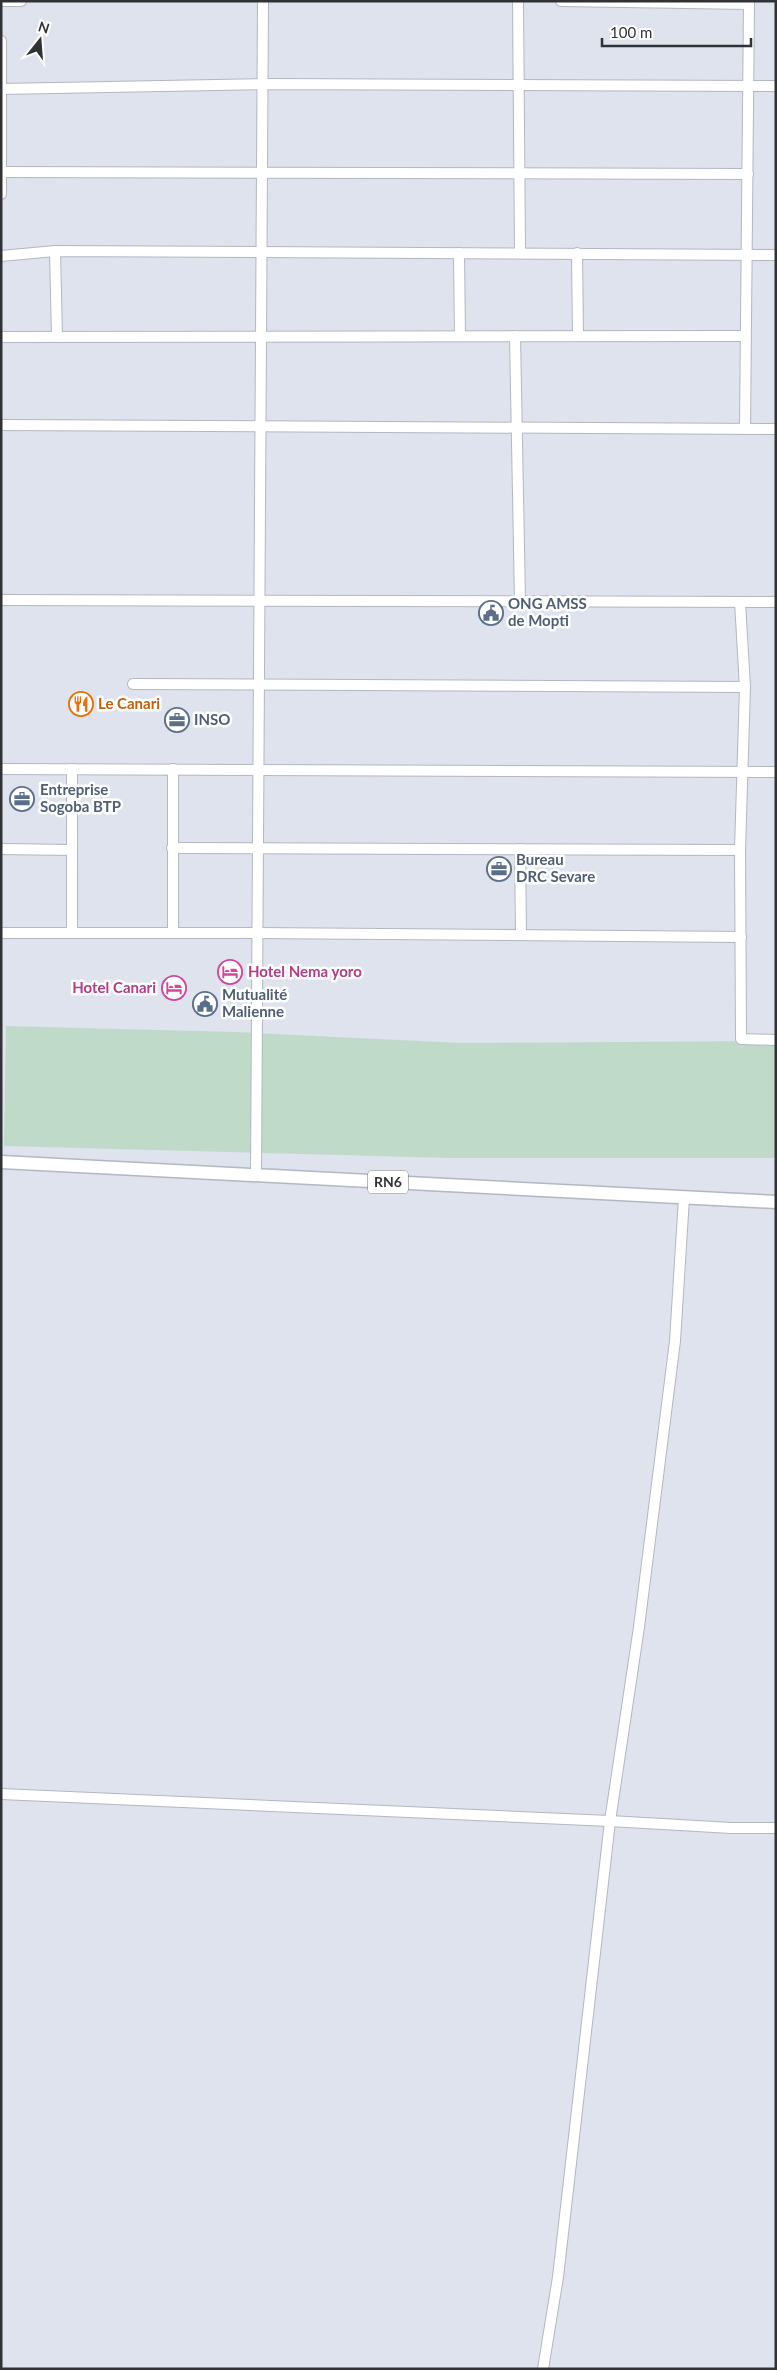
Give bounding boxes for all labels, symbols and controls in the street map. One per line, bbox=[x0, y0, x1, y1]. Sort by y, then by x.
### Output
north arrow bbox=[15, 15, 65, 65]
scale bar bbox=[602, 15, 751, 47]
text: N bbox=[36, 17, 52, 37]
text: 100 m bbox=[610, 23, 652, 41]
place label: ONG AMSS de Mopti bbox=[508, 594, 587, 629]
public building icon: ONG AMSS de Mopti bbox=[478, 600, 504, 626]
restaurant icon: Le Canari bbox=[68, 691, 94, 717]
place label: Le Canari bbox=[98, 694, 160, 712]
office icon: INSO bbox=[164, 707, 190, 733]
place label: INSO bbox=[194, 710, 230, 728]
place label: Entreprise Sogoba BTP bbox=[40, 780, 121, 815]
office icon: Entreprise Sogoba BTP bbox=[9, 786, 35, 812]
place label: Bureau DRC Sevare bbox=[516, 850, 595, 885]
office icon: Bureau DRC Sevare bbox=[486, 856, 512, 882]
hotel icon: Hotel Nema yoro bbox=[217, 959, 243, 985]
place label: Hotel Nema yoro bbox=[248, 962, 362, 980]
hotel icon: Hotel Canari bbox=[161, 975, 187, 1001]
place label: Hotel Canari bbox=[72, 978, 156, 996]
place label: Mutualité Malienne bbox=[222, 985, 287, 1020]
public building icon: Mutualité Malienne bbox=[192, 991, 218, 1017]
road number: RN6 bbox=[368, 1170, 408, 1194]

